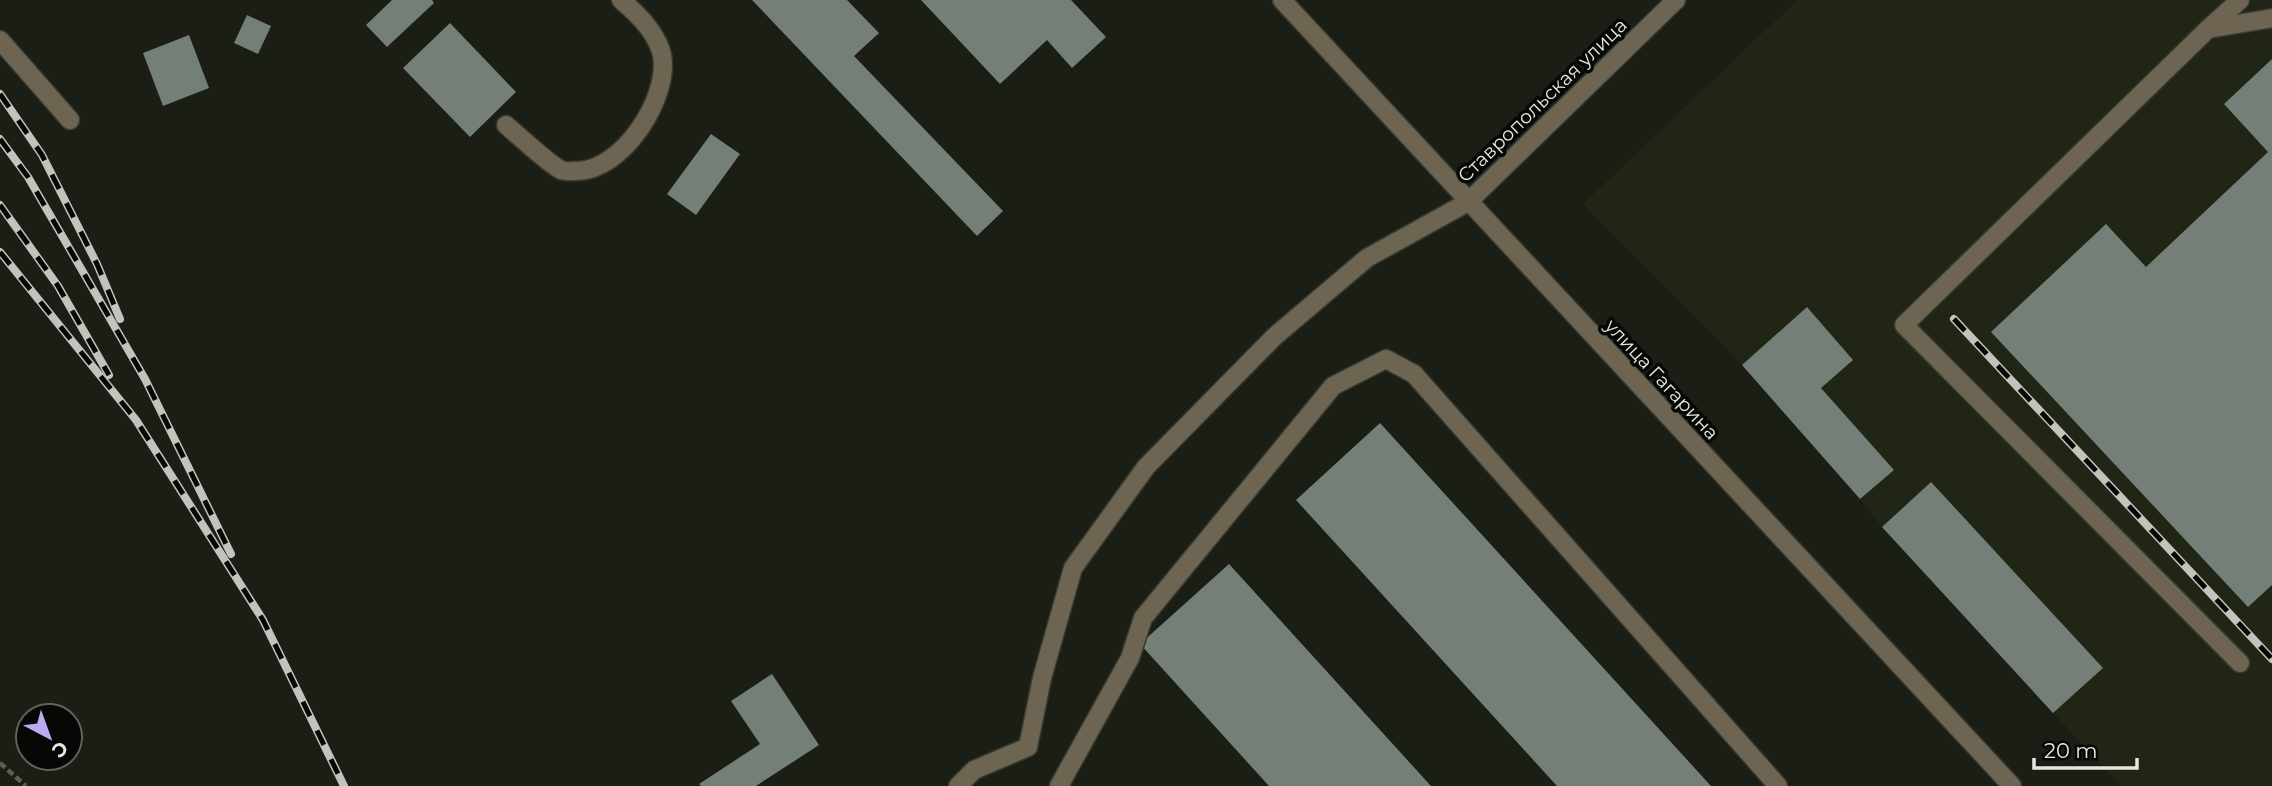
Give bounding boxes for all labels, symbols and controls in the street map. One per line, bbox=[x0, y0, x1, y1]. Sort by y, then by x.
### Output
street label: Ставропольская улица bbox=[1453, 14, 1632, 187]
street label: улица Гагарина bbox=[1599, 314, 1723, 444]
north arrow bbox=[14, 702, 84, 772]
scale bar bbox=[2034, 726, 2137, 770]
text: С bbox=[47, 736, 73, 763]
text: 20 m bbox=[2044, 738, 2098, 763]

